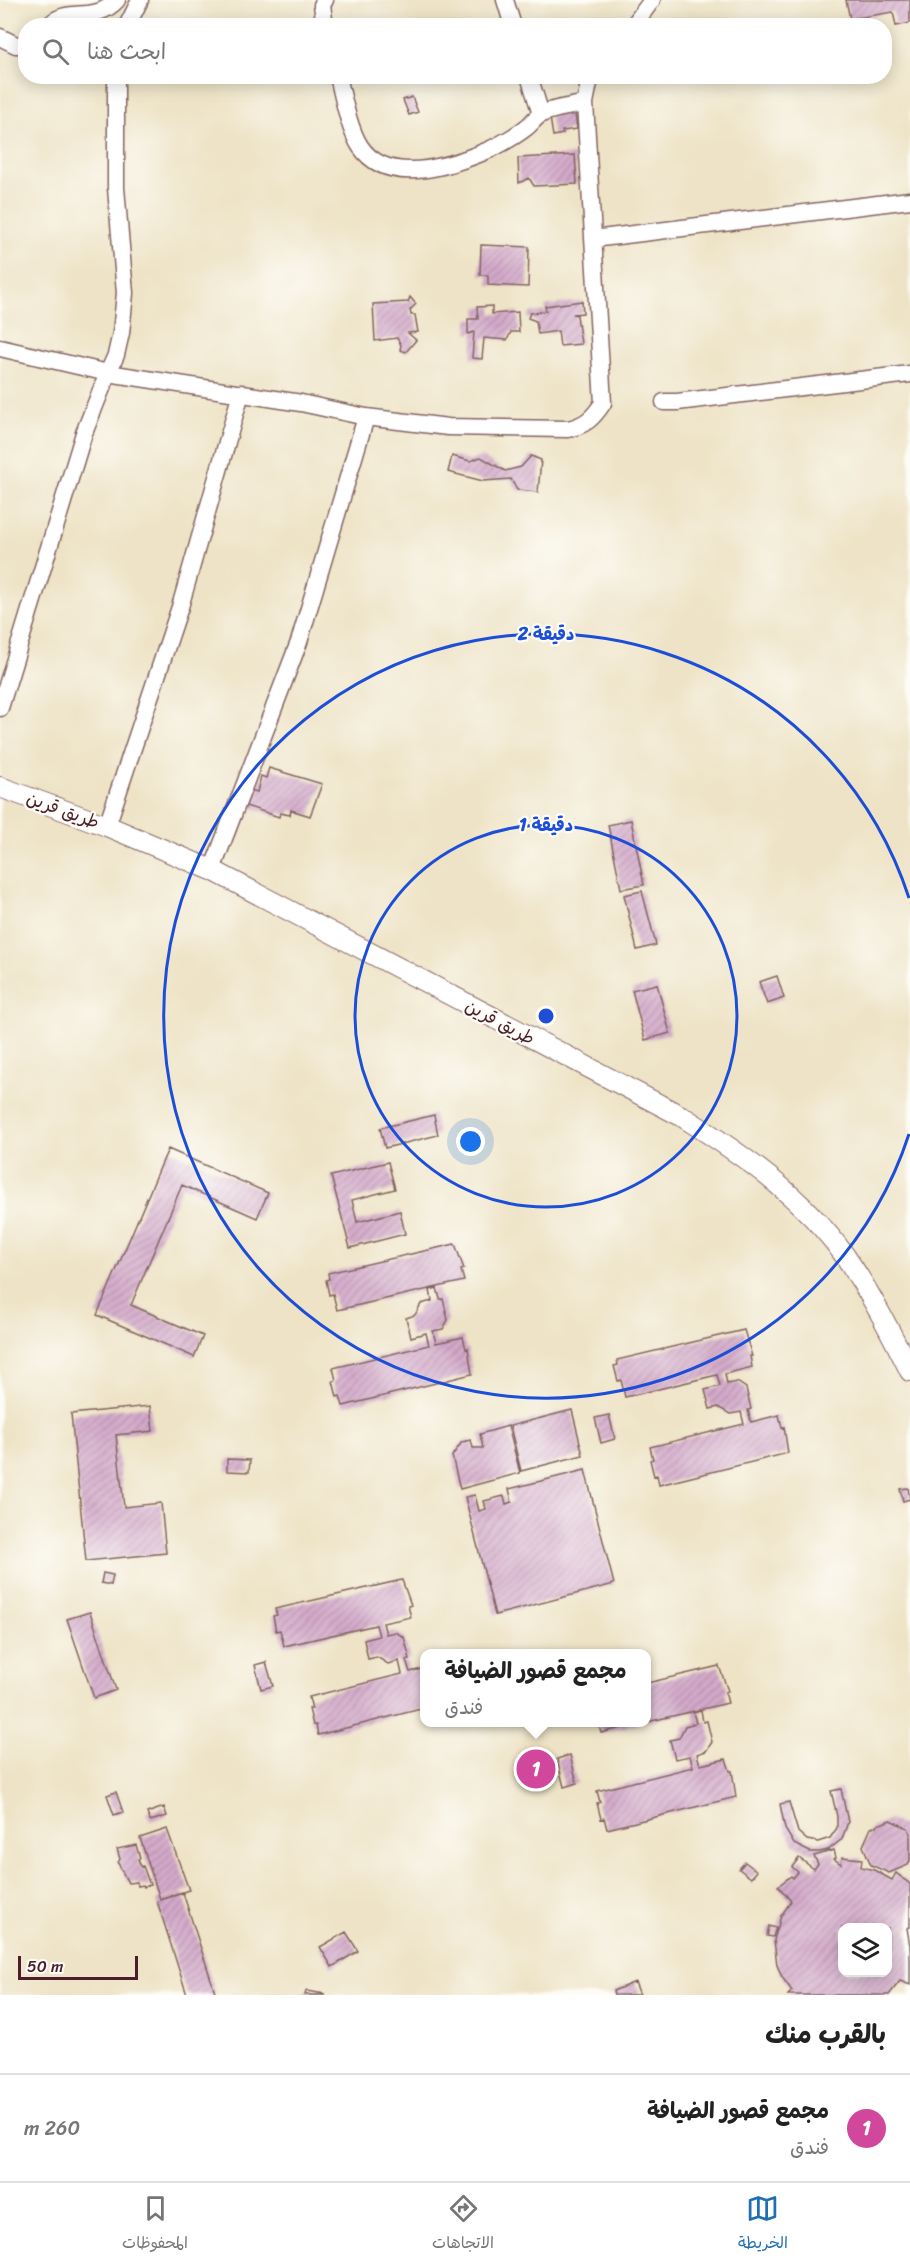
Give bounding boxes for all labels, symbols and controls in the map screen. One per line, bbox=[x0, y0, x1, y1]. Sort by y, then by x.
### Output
search box bbox=[18, 18, 892, 84]
text: ابحث هنا bbox=[87, 32, 166, 71]
icon: search bbox=[39, 35, 72, 68]
text: 2 دقيقة bbox=[517, 618, 574, 650]
street label: طريق قرين bbox=[22, 782, 104, 838]
text: 1 دقيقة bbox=[519, 809, 573, 841]
street label: طريق قرين bbox=[459, 990, 541, 1054]
centre of rings bbox=[536, 1006, 556, 1026]
your location bbox=[456, 1127, 485, 1156]
popup bbox=[420, 1649, 651, 1727]
text: مجمع قصور الضيافة bbox=[444, 1651, 627, 1690]
text: فندق bbox=[444, 1690, 483, 1725]
pin: 1 bbox=[516, 1746, 556, 1792]
map controls bbox=[838, 1923, 892, 1977]
button: layers bbox=[838, 1923, 892, 1977]
text: 50 m bbox=[27, 1952, 63, 1981]
scale bar bbox=[18, 1953, 138, 1980]
text: بالقرب منك bbox=[765, 2011, 886, 2057]
text: مجمع قصور الضيافة bbox=[647, 2091, 829, 2130]
text: 260 m bbox=[24, 2111, 80, 2146]
text: 1 bbox=[862, 2111, 871, 2146]
text: فندق bbox=[790, 2130, 829, 2165]
tab: المحفوظات bbox=[122, 2192, 188, 2257]
tab: الاتجاهات bbox=[432, 2192, 494, 2257]
tab: الخريطة bbox=[738, 2192, 788, 2257]

